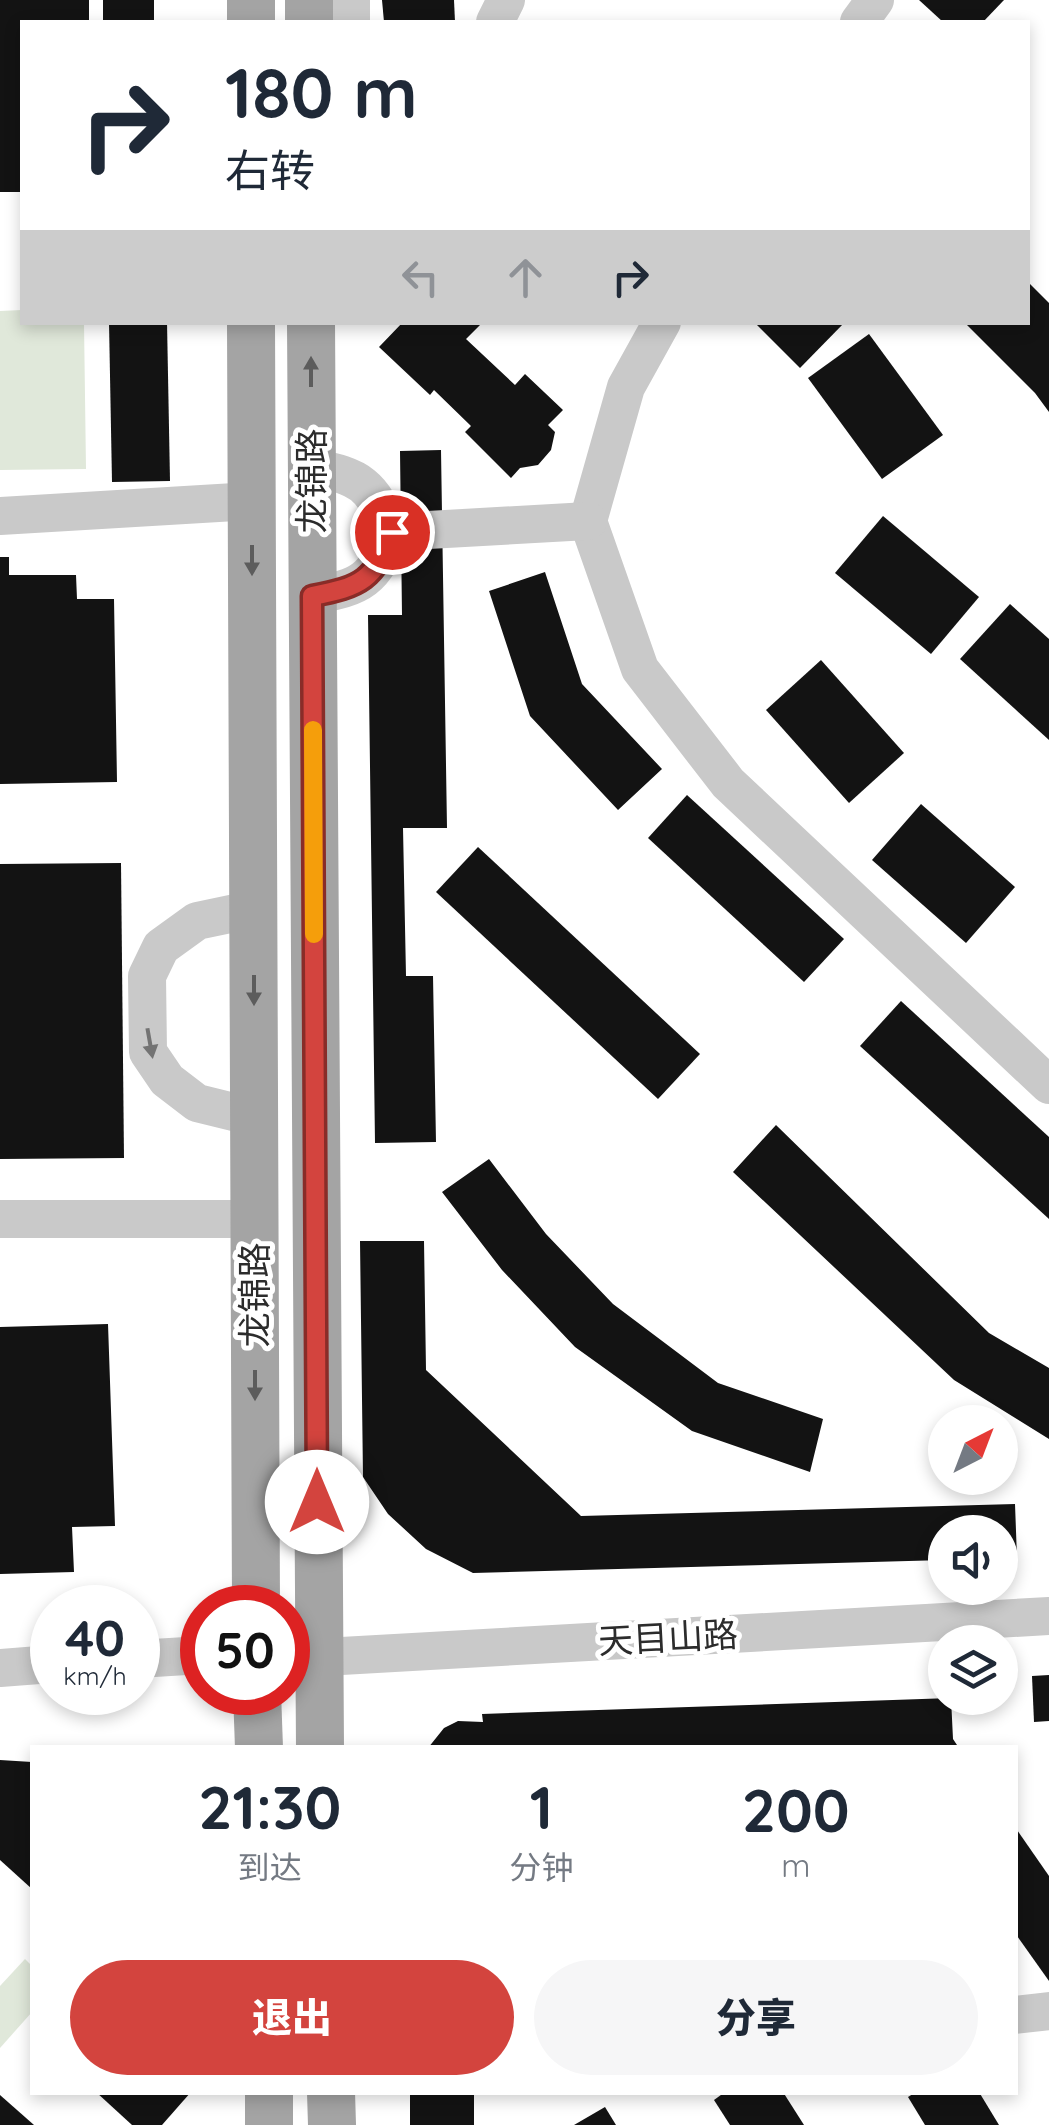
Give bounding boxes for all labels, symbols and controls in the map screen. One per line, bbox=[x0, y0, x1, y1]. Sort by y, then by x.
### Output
text: 180 m bbox=[225, 48, 418, 136]
icon: right bbox=[60, 60, 190, 190]
text: 右转 bbox=[225, 142, 315, 198]
icon: left bbox=[393, 250, 448, 305]
icon: ahead bbox=[498, 250, 553, 305]
icon: right bbox=[603, 250, 658, 305]
one-way arrow bbox=[303, 355, 319, 387]
street label: 龙锦路 bbox=[289, 428, 333, 534]
pin bbox=[350, 490, 435, 575]
icon: arrive bbox=[365, 505, 420, 560]
one-way arrow bbox=[244, 544, 260, 576]
one-way arrow bbox=[246, 974, 262, 1006]
one-way arrow bbox=[143, 1028, 159, 1060]
street label: 龙锦路 bbox=[232, 1242, 276, 1348]
one-way arrow bbox=[247, 1369, 263, 1401]
north arrow bbox=[928, 1405, 1018, 1495]
map controls bbox=[928, 1405, 1018, 1715]
position arrow bbox=[265, 1450, 369, 1554]
button: sound bbox=[928, 1515, 1018, 1605]
speed limit sign: 50 bbox=[180, 1585, 310, 1715]
text: 40 bbox=[65, 1606, 125, 1669]
street label: 天目山路 bbox=[597, 1611, 739, 1663]
button: layers bbox=[928, 1625, 1018, 1715]
text: km/h bbox=[63, 1660, 127, 1691]
text: 21:30 bbox=[198, 1769, 341, 1844]
text: 1 bbox=[530, 1769, 553, 1844]
text: 200 bbox=[742, 1772, 850, 1847]
text: m bbox=[781, 1845, 810, 1885]
text: 到达 bbox=[238, 1847, 302, 1887]
text: 分钟 bbox=[510, 1847, 574, 1887]
button: 退出 bbox=[70, 1960, 514, 2075]
button: 分享 bbox=[534, 1960, 978, 2075]

